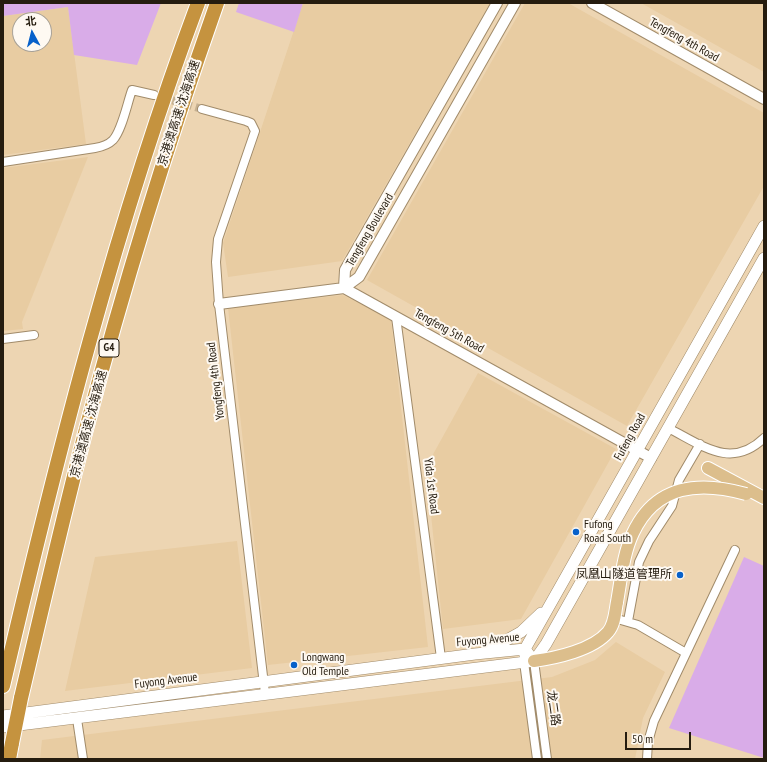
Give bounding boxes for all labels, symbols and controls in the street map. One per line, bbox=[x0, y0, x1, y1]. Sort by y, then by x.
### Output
north arrow bbox=[12, 12, 52, 52]
text: 北 bbox=[24, 13, 37, 29]
street label: Tengfeng 4th Road bbox=[647, 15, 721, 65]
street label: 京港澳高速 沈海高速 bbox=[155, 58, 203, 168]
street label: Tengfeng Boulevard bbox=[343, 191, 397, 269]
street label: Tengfeng 5th Road bbox=[412, 306, 486, 356]
road number: G4 bbox=[99, 339, 119, 357]
street label: Yongfeng 4th Road bbox=[204, 341, 228, 421]
street label: 京港澳高速 沈海高速 bbox=[68, 369, 110, 479]
street label: Fufeng Road bbox=[611, 411, 649, 463]
street label: Yida 1st Road bbox=[420, 457, 442, 515]
place label: Fufong Road South bbox=[584, 518, 631, 546]
marker: Fufong Road South bbox=[571, 527, 581, 537]
place label: 凤凰山隧道管理所 bbox=[576, 568, 672, 582]
marker: 凤凰山隧道管理所 bbox=[675, 570, 685, 580]
street label: Fuyong Avenue bbox=[456, 630, 520, 650]
place label: Longwang Old Temple bbox=[302, 651, 349, 679]
marker: Longwang Old Temple bbox=[289, 660, 299, 670]
street label: Fuyong Avenue bbox=[134, 670, 198, 692]
street label: 龙二路 bbox=[543, 689, 563, 727]
scale bar bbox=[627, 724, 693, 750]
text: 50 m bbox=[632, 731, 653, 746]

